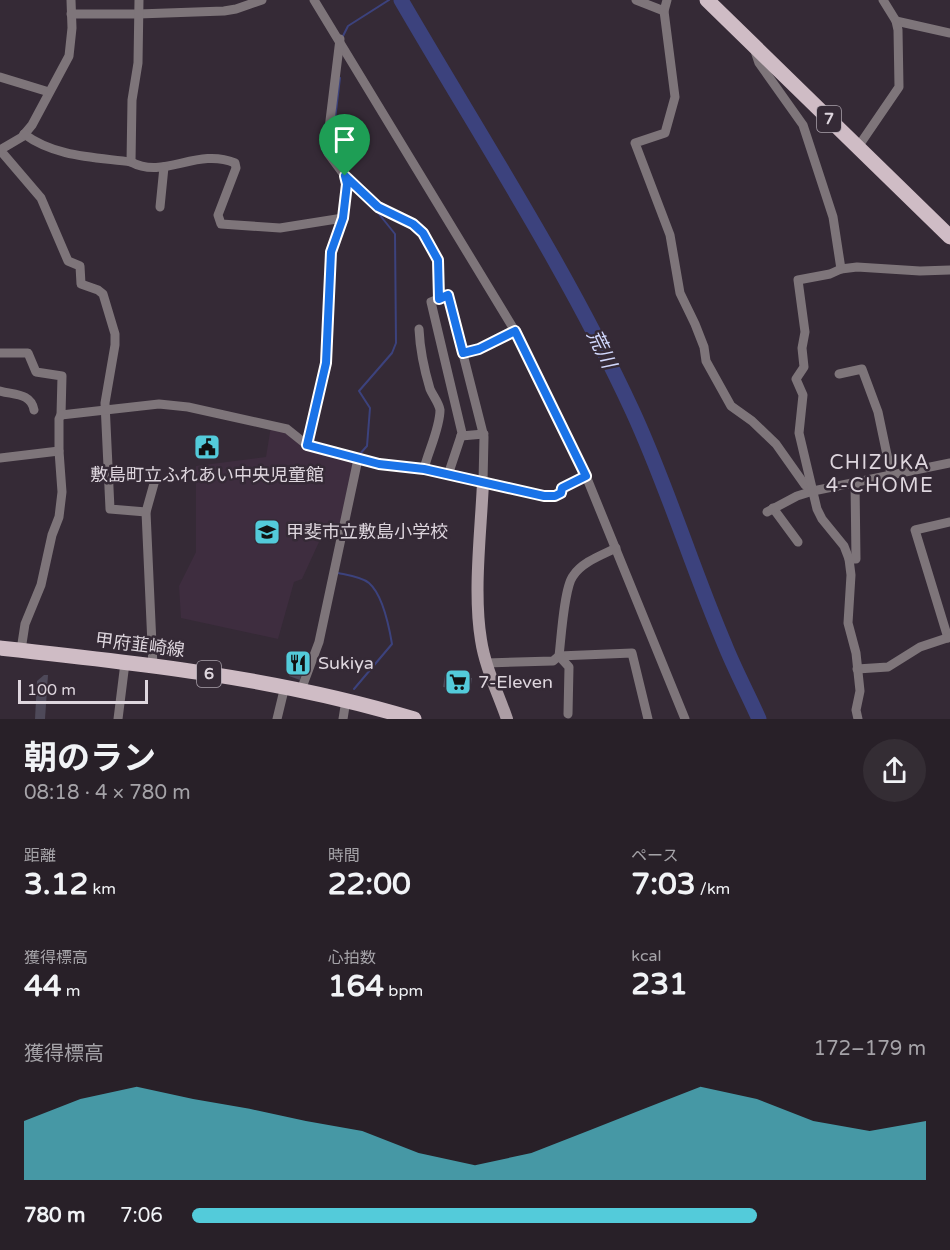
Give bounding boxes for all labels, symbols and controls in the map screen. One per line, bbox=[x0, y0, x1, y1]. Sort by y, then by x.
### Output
road number: 7 bbox=[817, 106, 841, 132]
pin bbox=[319, 114, 370, 176]
icon: arrive bbox=[328, 123, 361, 156]
water label: 荒川 bbox=[581, 326, 621, 374]
public building icon: 敷島町立ふれあい中央児童館 bbox=[192, 432, 222, 462]
district label: CHIZUKA 4-CHOME bbox=[826, 451, 934, 498]
place label: 敷島町立ふれあい中央児童館 bbox=[90, 464, 324, 486]
school or university icon: 甲斐市立敷島小学校 bbox=[252, 517, 282, 547]
place label: 甲斐市立敷島小学校 bbox=[286, 521, 448, 543]
street label: 甲府韮崎線 bbox=[94, 629, 186, 661]
restaurant icon: Sukiya bbox=[283, 648, 313, 678]
place label: Sukiya bbox=[318, 652, 374, 674]
road number: 6 bbox=[197, 661, 221, 687]
supermarket icon: 7-Eleven bbox=[443, 667, 473, 697]
place label: 7-Eleven bbox=[478, 671, 553, 693]
scale bar bbox=[18, 677, 148, 704]
text: 100 m bbox=[27, 680, 76, 700]
text: 朝のラン bbox=[24, 739, 156, 778]
button: share bbox=[863, 739, 926, 802]
text: 08:18 · 4 × 780 m bbox=[24, 781, 191, 805]
text: 距離 bbox=[24, 846, 56, 866]
text: 時間 bbox=[328, 846, 360, 866]
text: ペース bbox=[631, 846, 679, 866]
text: 3.12 bbox=[24, 866, 88, 903]
text: 22:00 bbox=[328, 866, 411, 903]
text: 7:03 bbox=[631, 866, 696, 903]
text: km bbox=[88, 879, 116, 899]
text: /km bbox=[696, 879, 730, 899]
text: kcal bbox=[631, 946, 661, 966]
text: 獲得標高 bbox=[24, 948, 88, 968]
text: 心拍数 bbox=[328, 948, 376, 968]
text: 231 bbox=[631, 966, 688, 1003]
text: 44 bbox=[24, 968, 62, 1005]
text: 164 bbox=[328, 968, 384, 1005]
text: m bbox=[62, 981, 81, 1001]
text: bpm bbox=[384, 981, 423, 1001]
text: 172–179 m bbox=[813, 1037, 926, 1061]
text: 獲得標高 bbox=[24, 1042, 104, 1066]
text: 780 m bbox=[24, 1204, 85, 1228]
text: 7:06 bbox=[120, 1204, 163, 1228]

